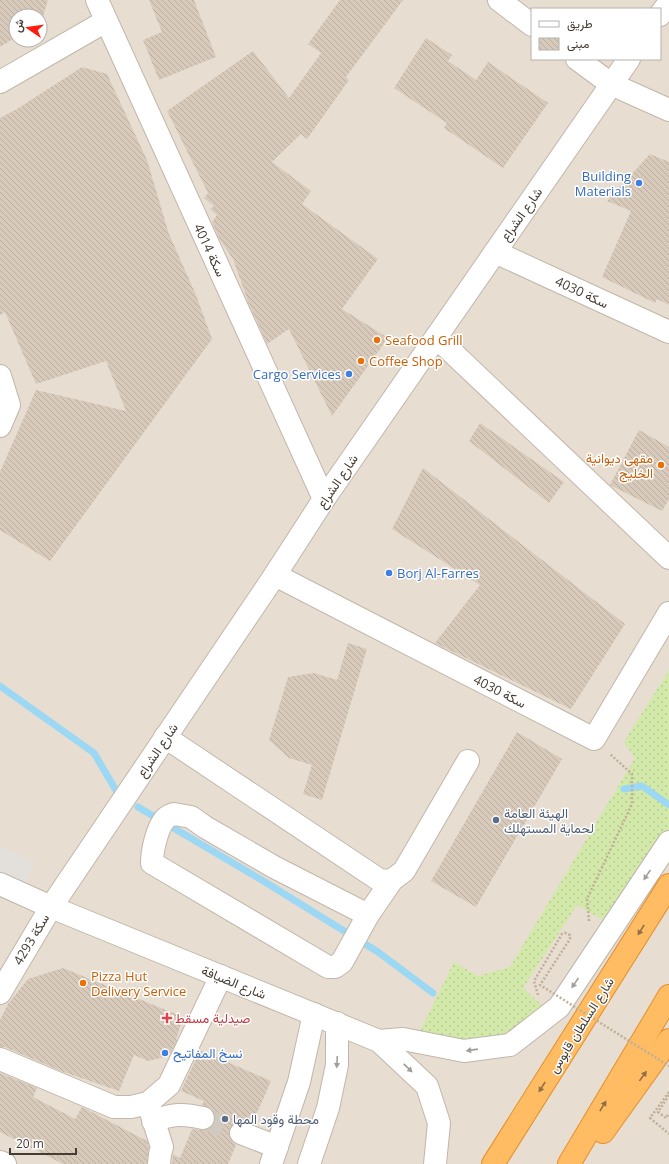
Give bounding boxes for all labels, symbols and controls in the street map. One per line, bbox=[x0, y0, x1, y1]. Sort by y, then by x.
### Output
north arrow bbox=[8, 8, 48, 48]
legend bbox=[531, 8, 661, 60]
text: طريق bbox=[567, 15, 593, 32]
text: ش bbox=[9, 18, 27, 34]
text: مبنى bbox=[567, 35, 589, 52]
place label: Building Materials bbox=[575, 167, 631, 200]
marker: Building Materials bbox=[634, 178, 644, 188]
street label: شارع الشراع bbox=[496, 184, 547, 245]
street label: سكة 4014 bbox=[190, 220, 230, 280]
street label: سكة 4030 bbox=[552, 272, 612, 312]
place label: Seafood Grill bbox=[385, 331, 463, 349]
marker: Seafood Grill bbox=[372, 335, 382, 345]
place label: Coffee Shop bbox=[369, 352, 443, 370]
marker: Coffee Shop bbox=[356, 356, 366, 366]
place label: Cargo Services bbox=[253, 365, 341, 383]
marker: Cargo Services bbox=[344, 369, 354, 379]
place label: مقهى ديوانية الخليج bbox=[586, 449, 653, 483]
street label: شارع الشراع bbox=[312, 450, 363, 512]
marker: مقهى ديوانية الخليج bbox=[656, 460, 666, 470]
place label: Borj Al-Farres bbox=[397, 564, 479, 582]
marker: Borj Al-Farres bbox=[384, 568, 394, 578]
street label: سكة 4030 bbox=[471, 670, 529, 712]
street label: شارع الشراع bbox=[132, 719, 183, 781]
place label: الهيئة العامة لحماية المستهلك bbox=[504, 804, 594, 837]
marker: الهيئة العامة لحماية المستهلك bbox=[491, 815, 501, 825]
one-way arrow bbox=[643, 869, 651, 880]
street label: سكة 4293 bbox=[9, 910, 53, 968]
one-way arrow bbox=[637, 924, 644, 936]
street label: شارع الضيافة bbox=[199, 961, 269, 1004]
place label: Pizza Hut Delivery Service bbox=[91, 967, 186, 1000]
street label: شارع السلطان قابوس bbox=[544, 974, 619, 1077]
one-way arrow bbox=[571, 977, 579, 988]
marker: Pizza Hut Delivery Service bbox=[78, 978, 88, 988]
place label: صيدلية مسقط bbox=[175, 1009, 251, 1027]
marker: صيدلية مسقط bbox=[162, 1013, 172, 1023]
place label: نسخ المفاتيح bbox=[173, 1044, 243, 1063]
one-way arrow bbox=[466, 1047, 478, 1053]
marker: نسخ المفاتيح bbox=[160, 1048, 170, 1058]
one-way arrow bbox=[334, 1056, 340, 1069]
one-way arrow bbox=[403, 1063, 413, 1073]
one-way arrow bbox=[639, 1070, 648, 1081]
one-way arrow bbox=[538, 1081, 545, 1093]
one-way arrow bbox=[599, 1101, 607, 1111]
place label: محطة وقود المها bbox=[233, 1110, 319, 1128]
marker: محطة وقود المها bbox=[220, 1114, 230, 1124]
scale bar bbox=[10, 1130, 76, 1156]
text: 20 m bbox=[16, 1135, 44, 1152]

